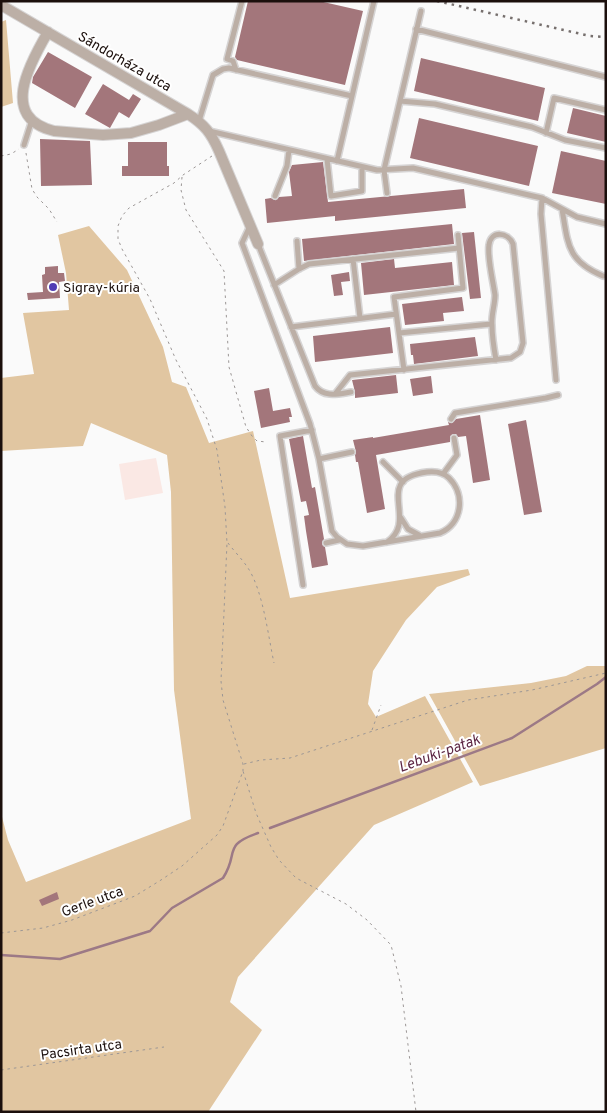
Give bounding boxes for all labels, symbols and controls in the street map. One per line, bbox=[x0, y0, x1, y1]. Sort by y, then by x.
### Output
street label: Sándorháza utca bbox=[75, 29, 174, 96]
place label: Sigray-kúria bbox=[63, 280, 140, 297]
marker: Sigray-kúria bbox=[47, 281, 59, 293]
water label: Lebuki-patak bbox=[396, 731, 483, 778]
street label: Gerle utca bbox=[59, 883, 126, 921]
street label: Pacsirta utca bbox=[40, 1036, 123, 1065]

